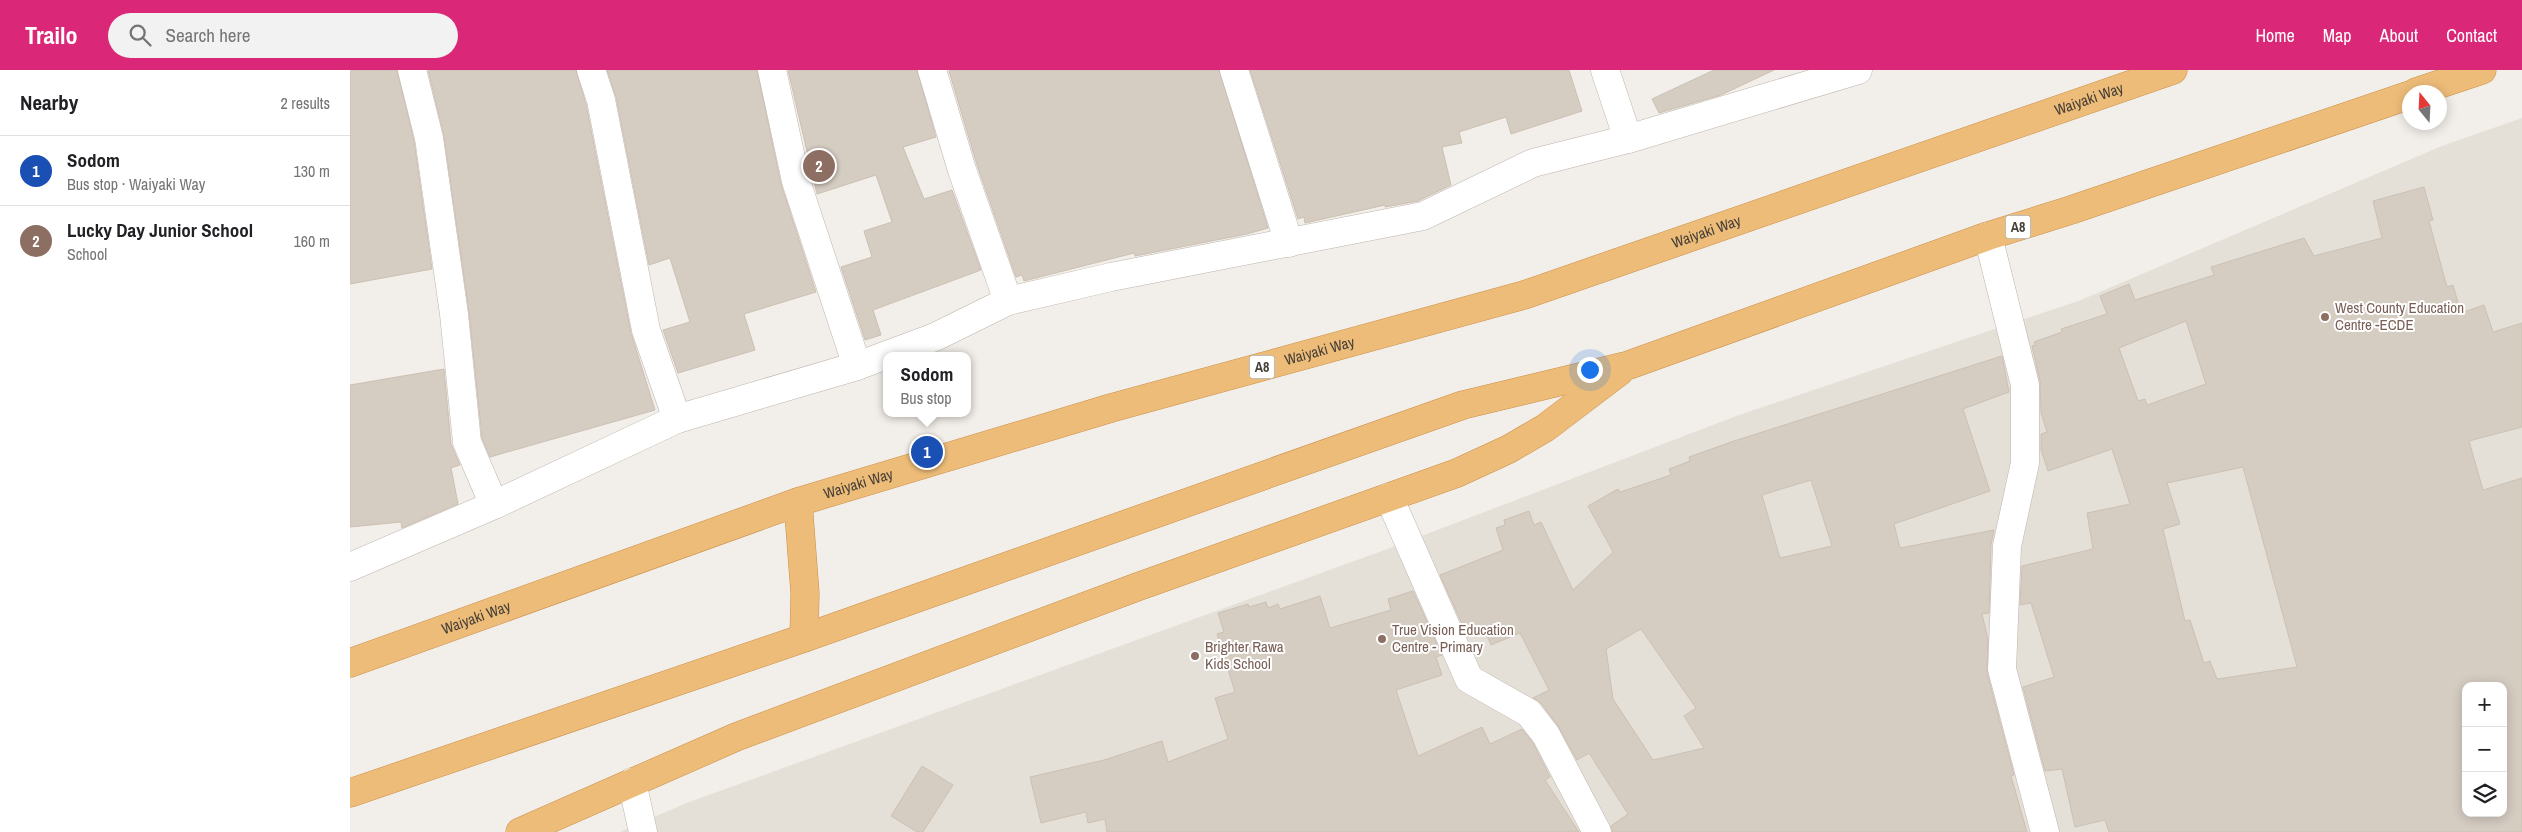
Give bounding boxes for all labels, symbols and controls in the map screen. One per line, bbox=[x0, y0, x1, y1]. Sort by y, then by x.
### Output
search box bbox=[108, 13, 458, 58]
text: Trailo bbox=[25, 19, 78, 51]
icon: search bbox=[126, 21, 154, 49]
text: Search here bbox=[166, 22, 250, 48]
text: Home bbox=[2255, 23, 2295, 48]
text: Map bbox=[2323, 23, 2352, 48]
text: About bbox=[2380, 23, 2418, 48]
text: Contact bbox=[2446, 23, 2497, 48]
street label: Waiyaki Way bbox=[2052, 77, 2127, 120]
north arrow bbox=[2402, 85, 2447, 130]
text: Nearby bbox=[20, 88, 78, 117]
text: 2 results bbox=[280, 92, 330, 114]
text: Sodom bbox=[67, 147, 120, 173]
pin: 2 bbox=[803, 147, 835, 185]
text: 1 bbox=[32, 160, 40, 182]
text: 130 m bbox=[294, 160, 330, 182]
text: Bus stop · Waiyaki Way bbox=[67, 173, 205, 195]
street label: Waiyaki Way bbox=[1669, 209, 1744, 253]
road number: A8 bbox=[2006, 216, 2030, 238]
text: Lucky Day Junior School bbox=[67, 217, 253, 243]
text: 2 bbox=[32, 230, 40, 252]
text: 160 m bbox=[294, 230, 330, 252]
text: School bbox=[67, 243, 107, 265]
place label: West County Education Centre -ECDE bbox=[2335, 297, 2464, 335]
marker: West County Education Centre -ECDE bbox=[2319, 311, 2331, 323]
street label: Waiyaki Way bbox=[1282, 331, 1357, 370]
popup bbox=[883, 352, 971, 417]
road number: A8 bbox=[1250, 356, 1274, 378]
your location bbox=[1577, 357, 1603, 383]
text: Sodom bbox=[901, 361, 953, 387]
text: Bus stop bbox=[901, 387, 952, 409]
pin: 1 bbox=[911, 433, 943, 471]
street label: Waiyaki Way bbox=[821, 463, 896, 504]
street label: Waiyaki Way bbox=[439, 595, 514, 639]
place label: True Vision Education Centre - Primary bbox=[1392, 619, 1514, 657]
marker: True Vision Education Centre - Primary bbox=[1376, 633, 1388, 645]
place label: Brighter Rawa Kids School bbox=[1205, 636, 1284, 674]
marker: Brighter Rawa Kids School bbox=[1189, 650, 1201, 662]
map controls bbox=[2462, 682, 2507, 817]
button: + bbox=[2462, 682, 2507, 727]
button: − bbox=[2462, 727, 2507, 772]
button: layers bbox=[2462, 772, 2507, 817]

